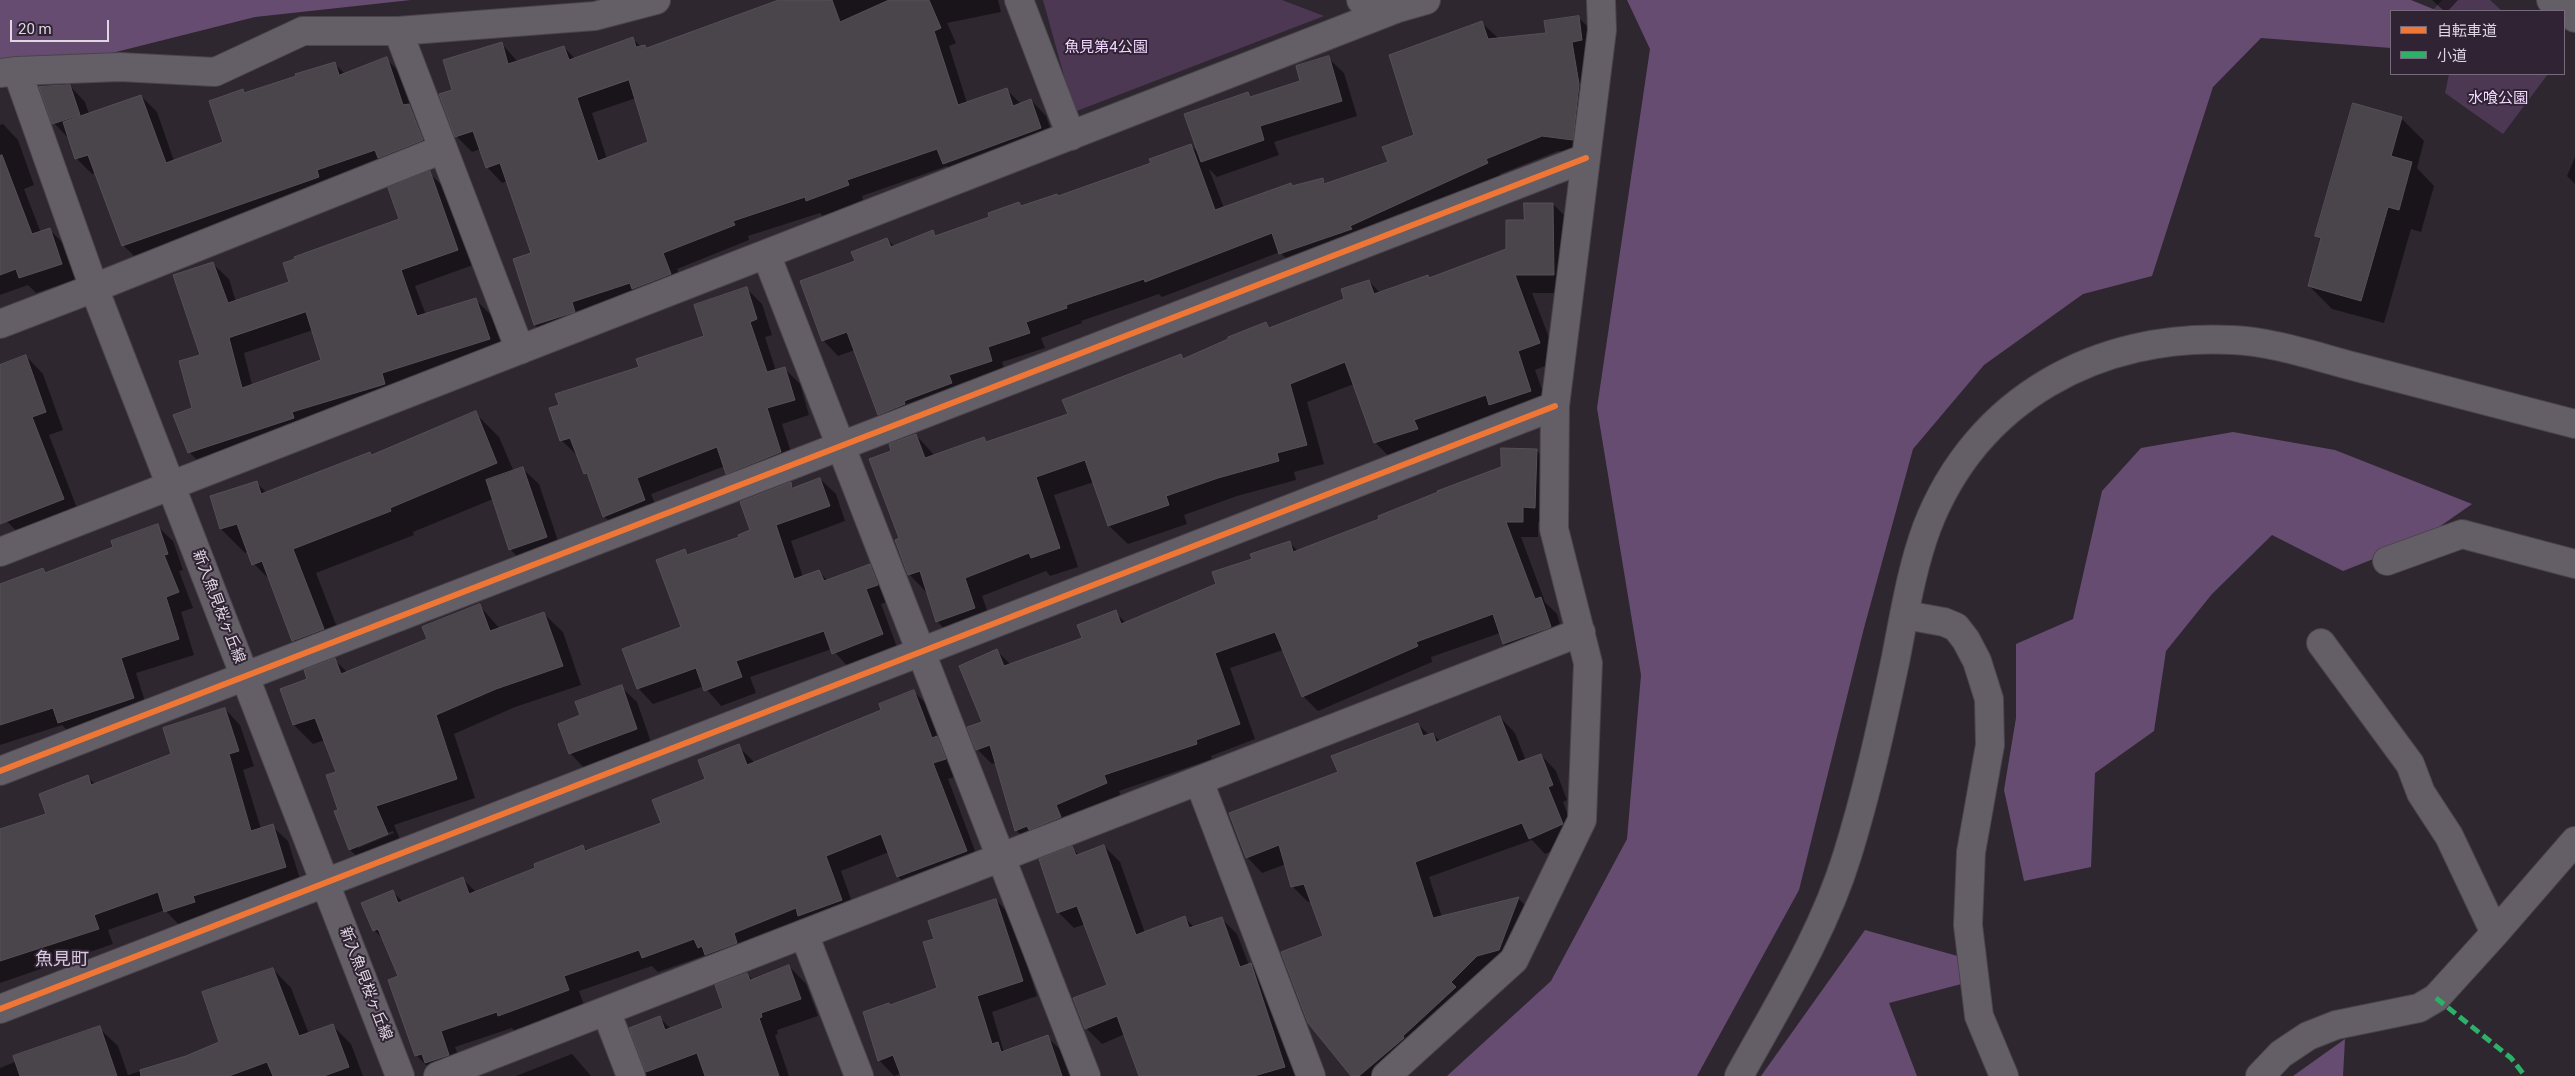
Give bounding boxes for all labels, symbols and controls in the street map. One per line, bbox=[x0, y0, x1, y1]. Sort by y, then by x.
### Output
scale bar bbox=[12, 10, 111, 42]
legend bbox=[2390, 10, 2565, 75]
text: 20 m bbox=[18, 20, 52, 38]
text: 自転車道 bbox=[2437, 22, 2497, 40]
park label: 魚見第4公園 bbox=[1064, 39, 1148, 57]
text: 小道 bbox=[2437, 47, 2467, 65]
park label: 水喰公園 bbox=[2468, 90, 2528, 108]
street label: 新入魚見桜ヶ丘線 bbox=[188, 548, 248, 666]
street label: 新入魚見桜ヶ丘線 bbox=[335, 925, 395, 1043]
district label: 魚見町 bbox=[35, 949, 89, 971]

